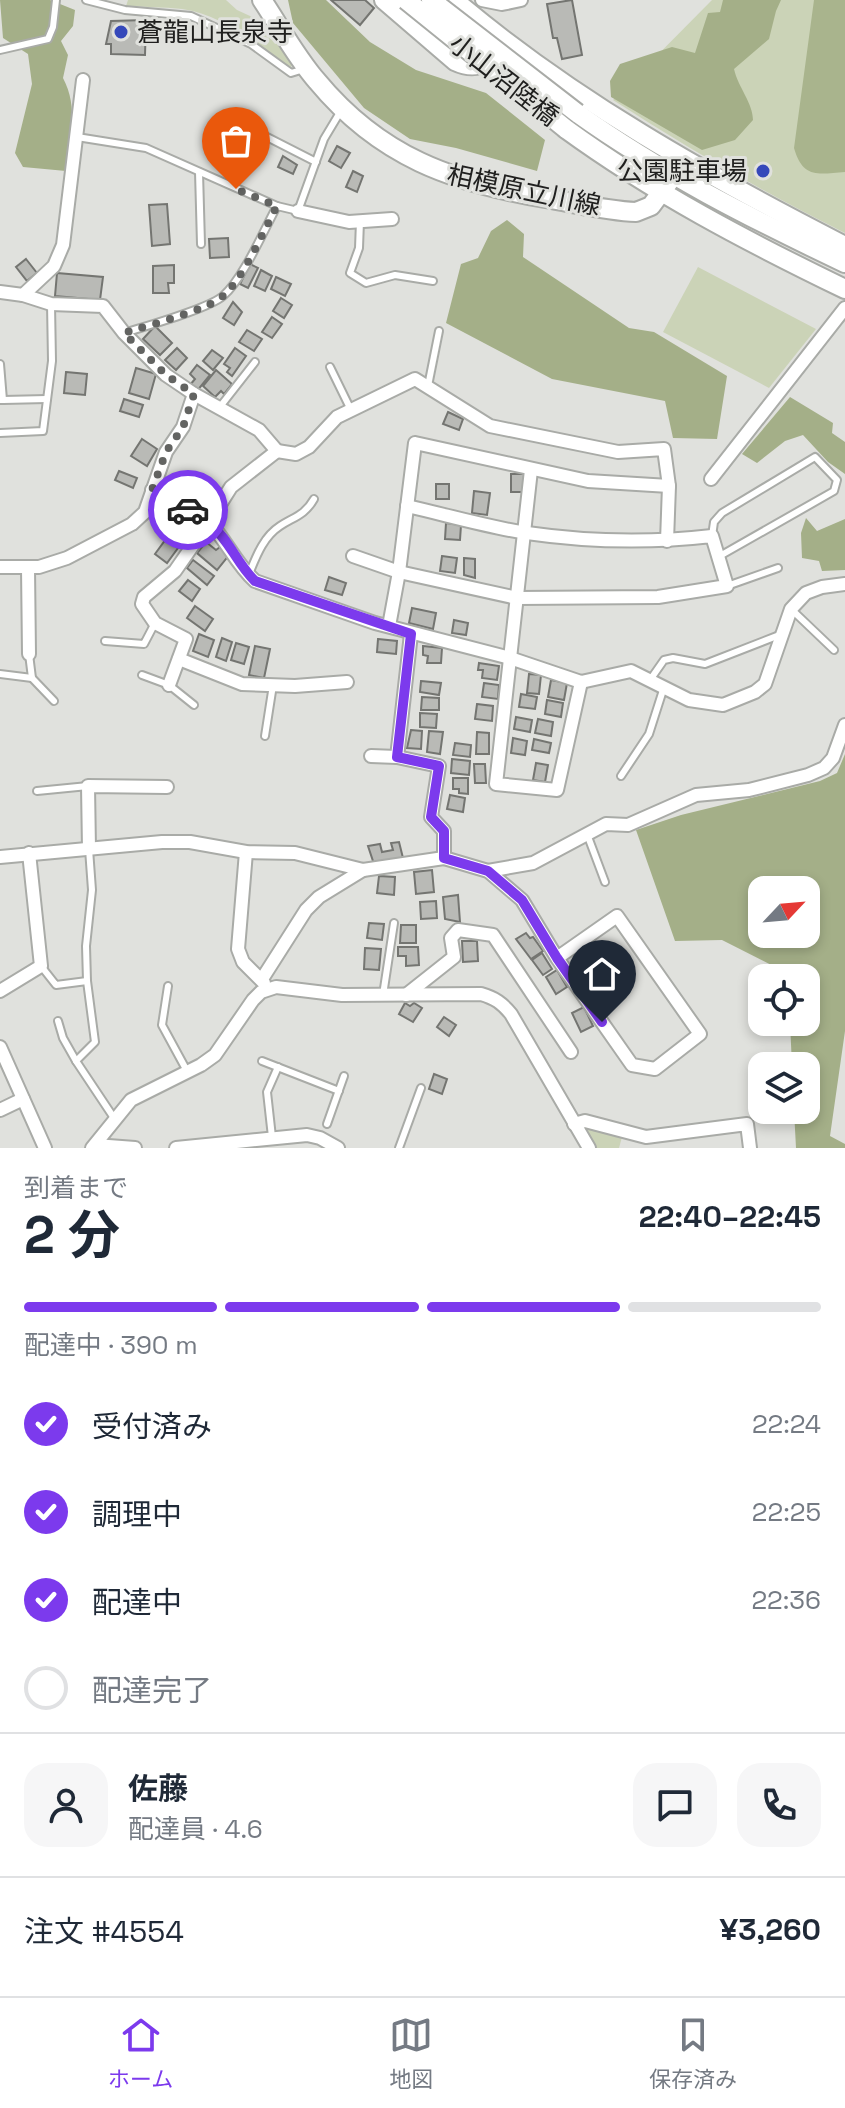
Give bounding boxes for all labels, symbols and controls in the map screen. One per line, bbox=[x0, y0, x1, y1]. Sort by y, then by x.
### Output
place label: 蒼龍山長泉寺 bbox=[137, 15, 293, 49]
marker: 蒼龍山長泉寺 bbox=[112, 23, 130, 41]
street label: 小山沼陸橋 bbox=[442, 27, 566, 133]
pin bbox=[202, 107, 270, 189]
icon: bag bbox=[214, 119, 258, 163]
place label: 公園駐車場 bbox=[617, 154, 747, 188]
street label: 相模原立川線 bbox=[444, 157, 604, 223]
marker: 公園駐車場 bbox=[754, 162, 772, 180]
courier bbox=[148, 470, 228, 550]
icon: car bbox=[166, 488, 210, 532]
north arrow bbox=[748, 876, 820, 948]
map controls bbox=[748, 876, 820, 1124]
pin bbox=[568, 940, 636, 1022]
icon: home bbox=[580, 952, 624, 996]
button: locate bbox=[748, 964, 820, 1036]
button: layers bbox=[748, 1052, 820, 1124]
text: 到着まで bbox=[24, 1171, 128, 1205]
text: 22:40–22:45 bbox=[639, 1197, 821, 1236]
text: 2 分 bbox=[24, 1202, 120, 1268]
text: 配達中 · 390 m bbox=[24, 1328, 198, 1362]
icon: check bbox=[24, 1402, 68, 1446]
text: 受付済み bbox=[92, 1407, 212, 1446]
text: 22:24 bbox=[752, 1407, 821, 1441]
icon: check bbox=[24, 1490, 68, 1534]
text: 調理中 bbox=[92, 1495, 182, 1534]
text: 22:25 bbox=[752, 1495, 821, 1529]
icon: check bbox=[24, 1578, 68, 1622]
text: 配達中 bbox=[92, 1583, 182, 1622]
text: 22:36 bbox=[751, 1583, 821, 1617]
text: 配達完了 bbox=[92, 1671, 212, 1710]
button: person bbox=[24, 1763, 108, 1847]
button: chat bbox=[633, 1763, 717, 1847]
button: phone bbox=[737, 1763, 821, 1847]
text: 佐藤 bbox=[128, 1769, 188, 1808]
text: 配達員 · 4.6 bbox=[128, 1812, 263, 1846]
text: ¥3,260 bbox=[720, 1910, 821, 1949]
text: 注文 #4554 bbox=[24, 1912, 184, 1951]
tab: ホーム bbox=[108, 2013, 173, 2093]
tab: 地図 bbox=[389, 2013, 433, 2093]
tab: 保存済み bbox=[649, 2013, 737, 2093]

